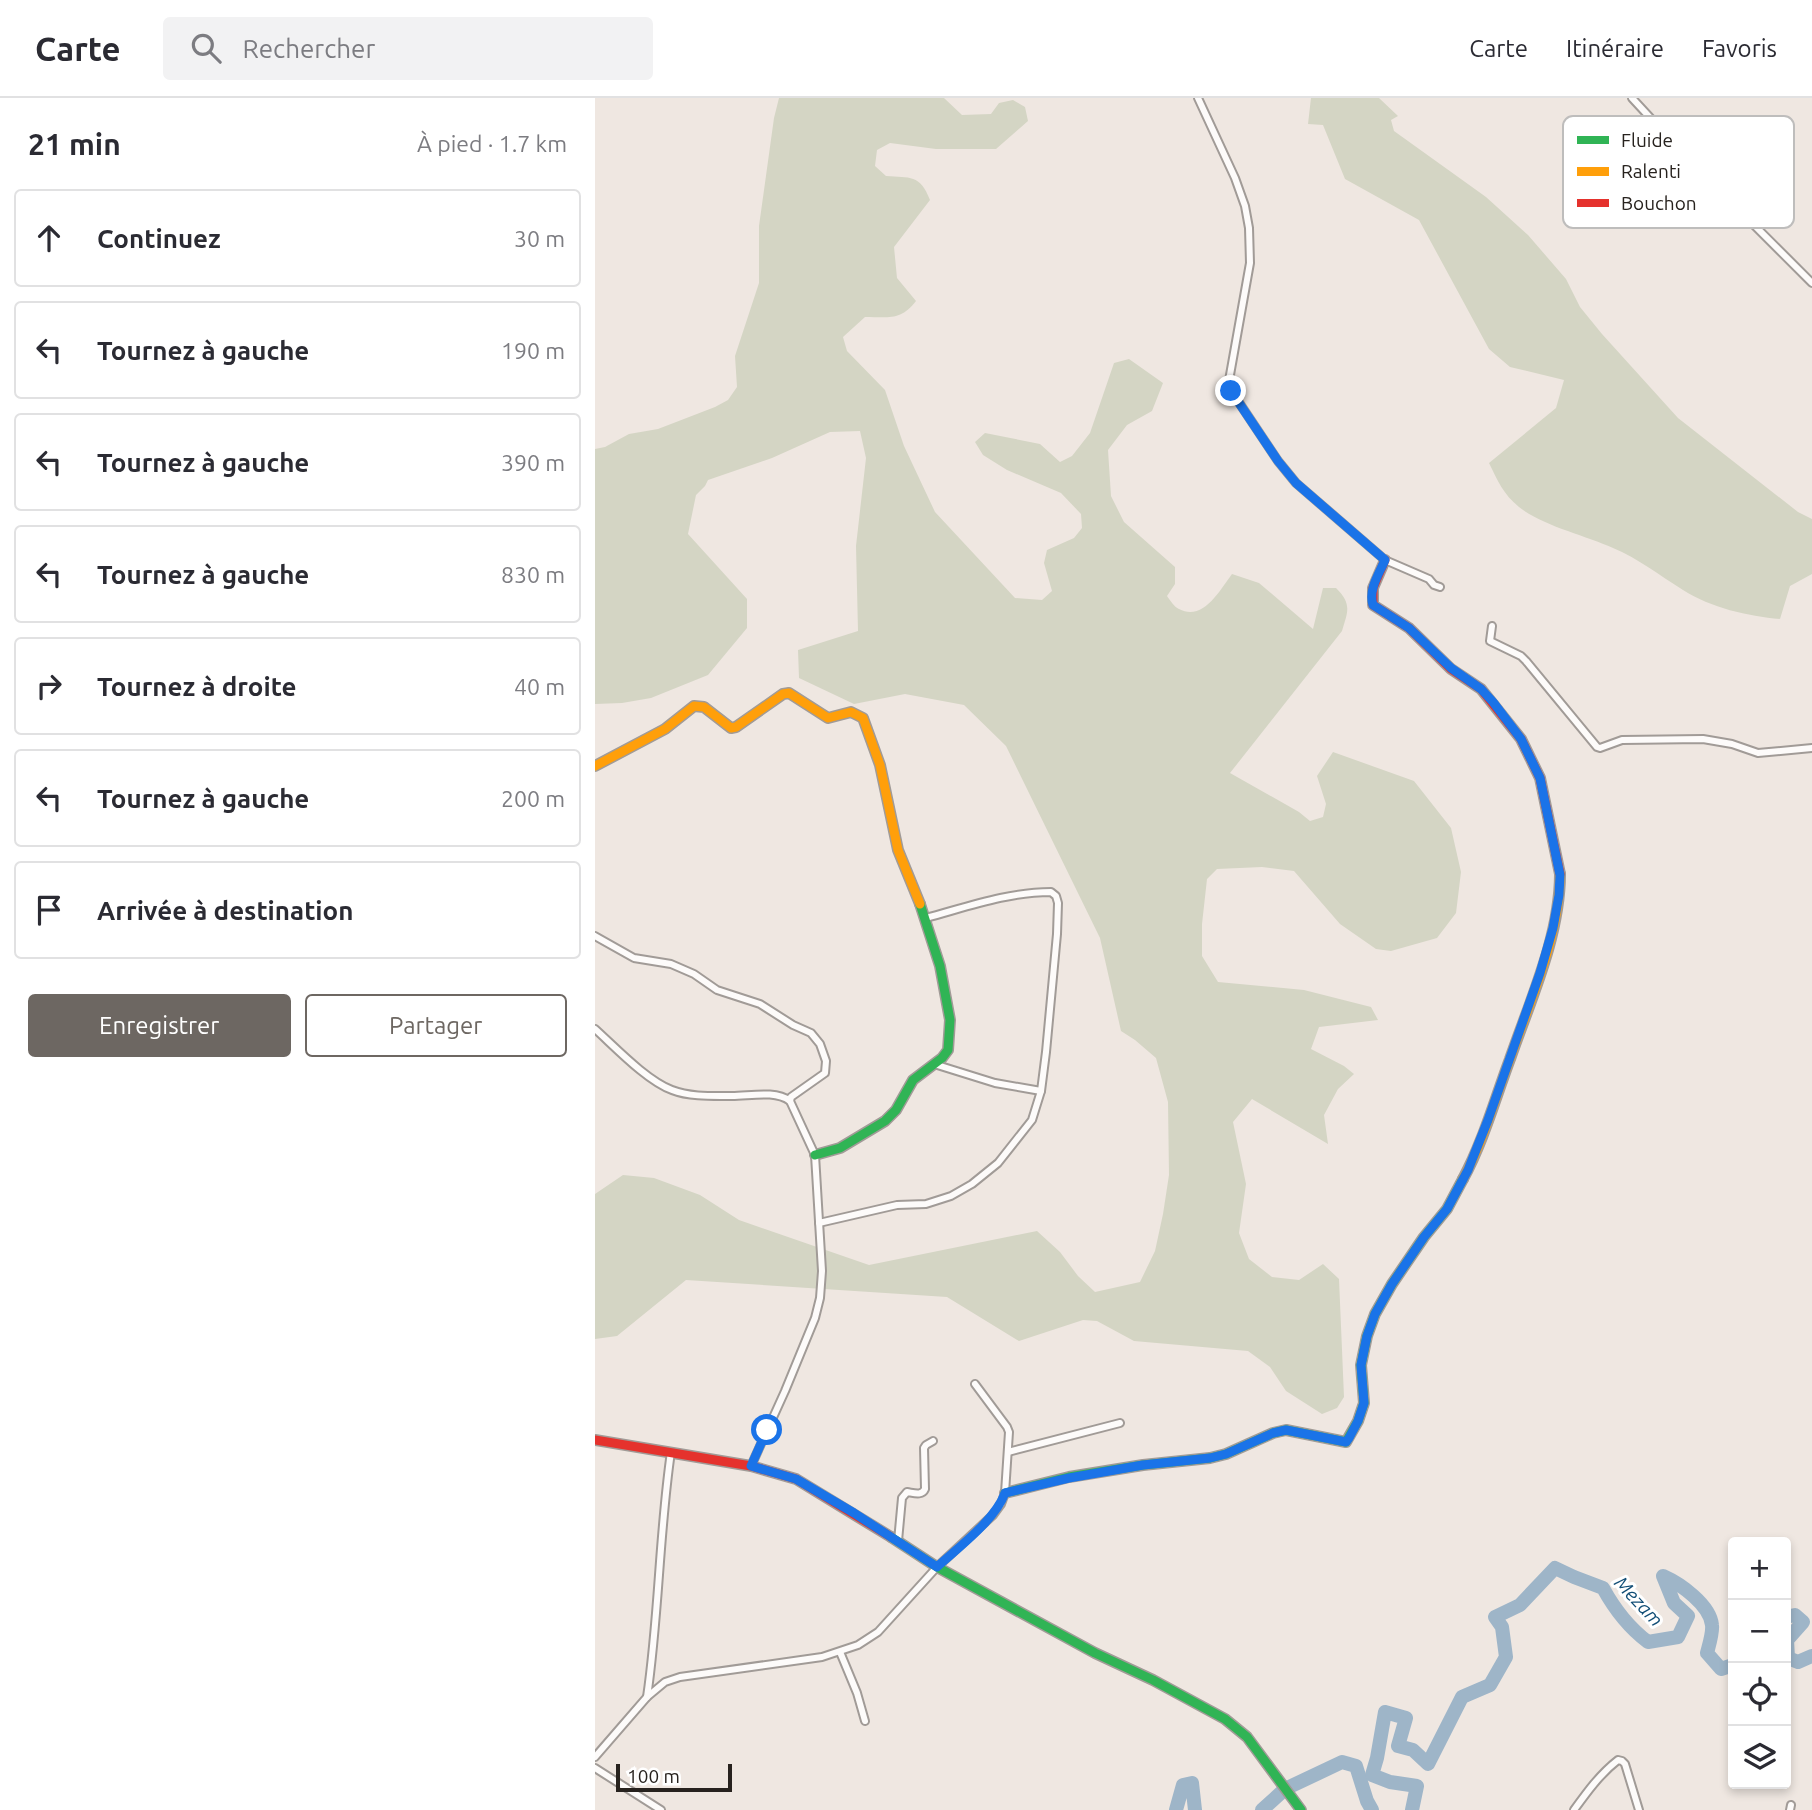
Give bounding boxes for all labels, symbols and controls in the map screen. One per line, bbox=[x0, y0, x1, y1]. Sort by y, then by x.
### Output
search box bbox=[163, 17, 653, 80]
icon: search bbox=[187, 29, 225, 67]
text: Carte bbox=[35, 30, 121, 67]
text: Rechercher bbox=[243, 34, 375, 63]
text: Carte bbox=[1469, 35, 1528, 62]
text: Itinéraire bbox=[1566, 35, 1664, 62]
text: Favoris bbox=[1702, 35, 1777, 62]
legend bbox=[1563, 116, 1794, 228]
text: 21 min bbox=[28, 127, 121, 161]
text: Fluide bbox=[1621, 129, 1673, 151]
text: À pied · 1.7 km bbox=[417, 131, 567, 156]
text: Ralenti bbox=[1621, 160, 1681, 182]
text: Bouchon bbox=[1621, 192, 1697, 214]
icon: ahead bbox=[30, 219, 68, 257]
text: Continuez bbox=[97, 224, 221, 253]
text: 30 m bbox=[514, 226, 565, 251]
icon: left bbox=[30, 331, 68, 369]
text: Tournez à gauche bbox=[97, 336, 309, 365]
text: 190 m bbox=[501, 338, 565, 363]
route end bbox=[1215, 375, 1246, 406]
icon: left bbox=[30, 443, 68, 481]
text: Tournez à gauche bbox=[97, 448, 309, 477]
text: 390 m bbox=[501, 450, 565, 475]
icon: left bbox=[30, 555, 68, 593]
text: Tournez à gauche bbox=[97, 560, 309, 589]
text: 830 m bbox=[501, 562, 565, 587]
icon: right bbox=[30, 667, 68, 705]
text: Tournez à droite bbox=[97, 672, 296, 701]
text: 40 m bbox=[514, 674, 565, 699]
icon: left bbox=[30, 779, 68, 817]
text: Tournez à gauche bbox=[97, 784, 309, 813]
text: 200 m bbox=[501, 786, 565, 811]
icon: arrive bbox=[30, 891, 68, 929]
text: Arrivée à destination bbox=[97, 896, 353, 925]
button: Enregistrer bbox=[28, 994, 291, 1057]
button: Partager bbox=[305, 994, 567, 1057]
route start bbox=[751, 1414, 782, 1445]
map controls bbox=[1728, 1537, 1791, 1789]
button: + bbox=[1728, 1537, 1791, 1600]
water label: Mezam bbox=[1610, 1571, 1668, 1631]
button: − bbox=[1728, 1600, 1791, 1663]
button: locate bbox=[1728, 1663, 1791, 1726]
button: layers bbox=[1728, 1726, 1791, 1789]
scale bar bbox=[616, 1761, 731, 1793]
text: 100 m bbox=[627, 1765, 680, 1787]

